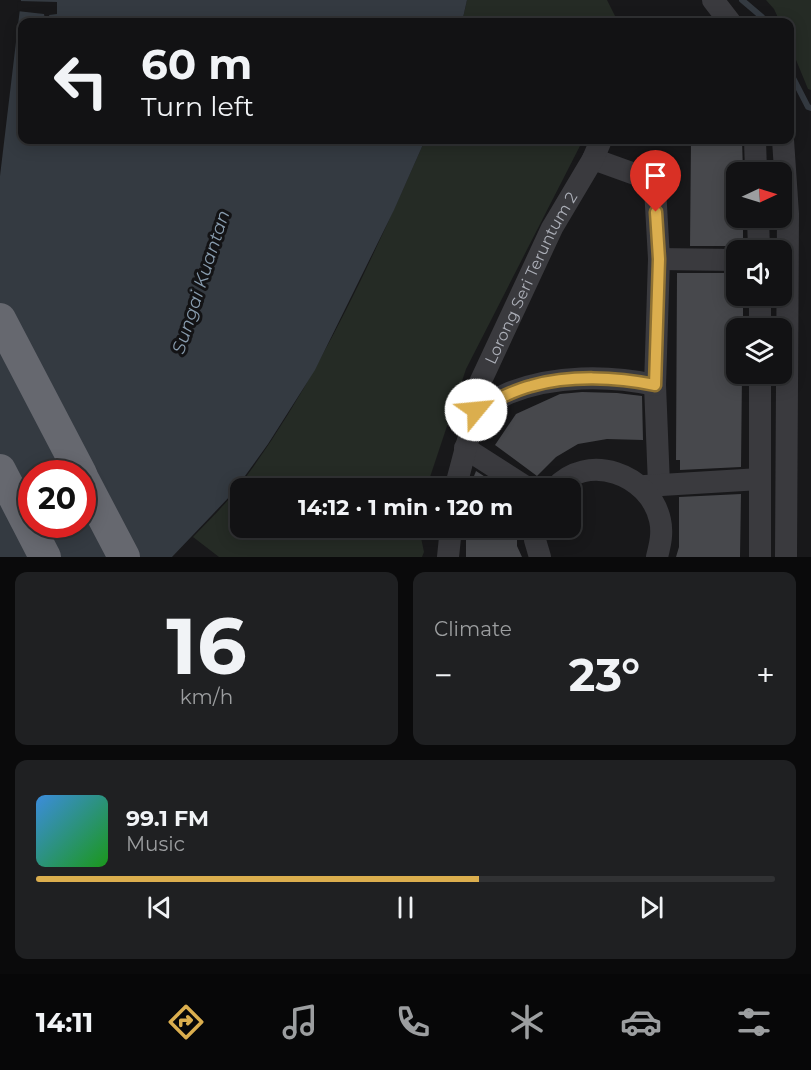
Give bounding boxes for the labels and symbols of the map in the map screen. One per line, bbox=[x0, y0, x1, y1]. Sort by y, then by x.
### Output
pin bbox=[630, 150, 681, 212]
north arrow bbox=[726, 162, 792, 228]
street label: Lorong Seri Teruntum 2 bbox=[481, 188, 581, 367]
water label: Sungai Kuantan bbox=[167, 207, 235, 357]
position arrow bbox=[444, 378, 508, 442]
speed limit sign: 20 bbox=[18, 460, 96, 538]

